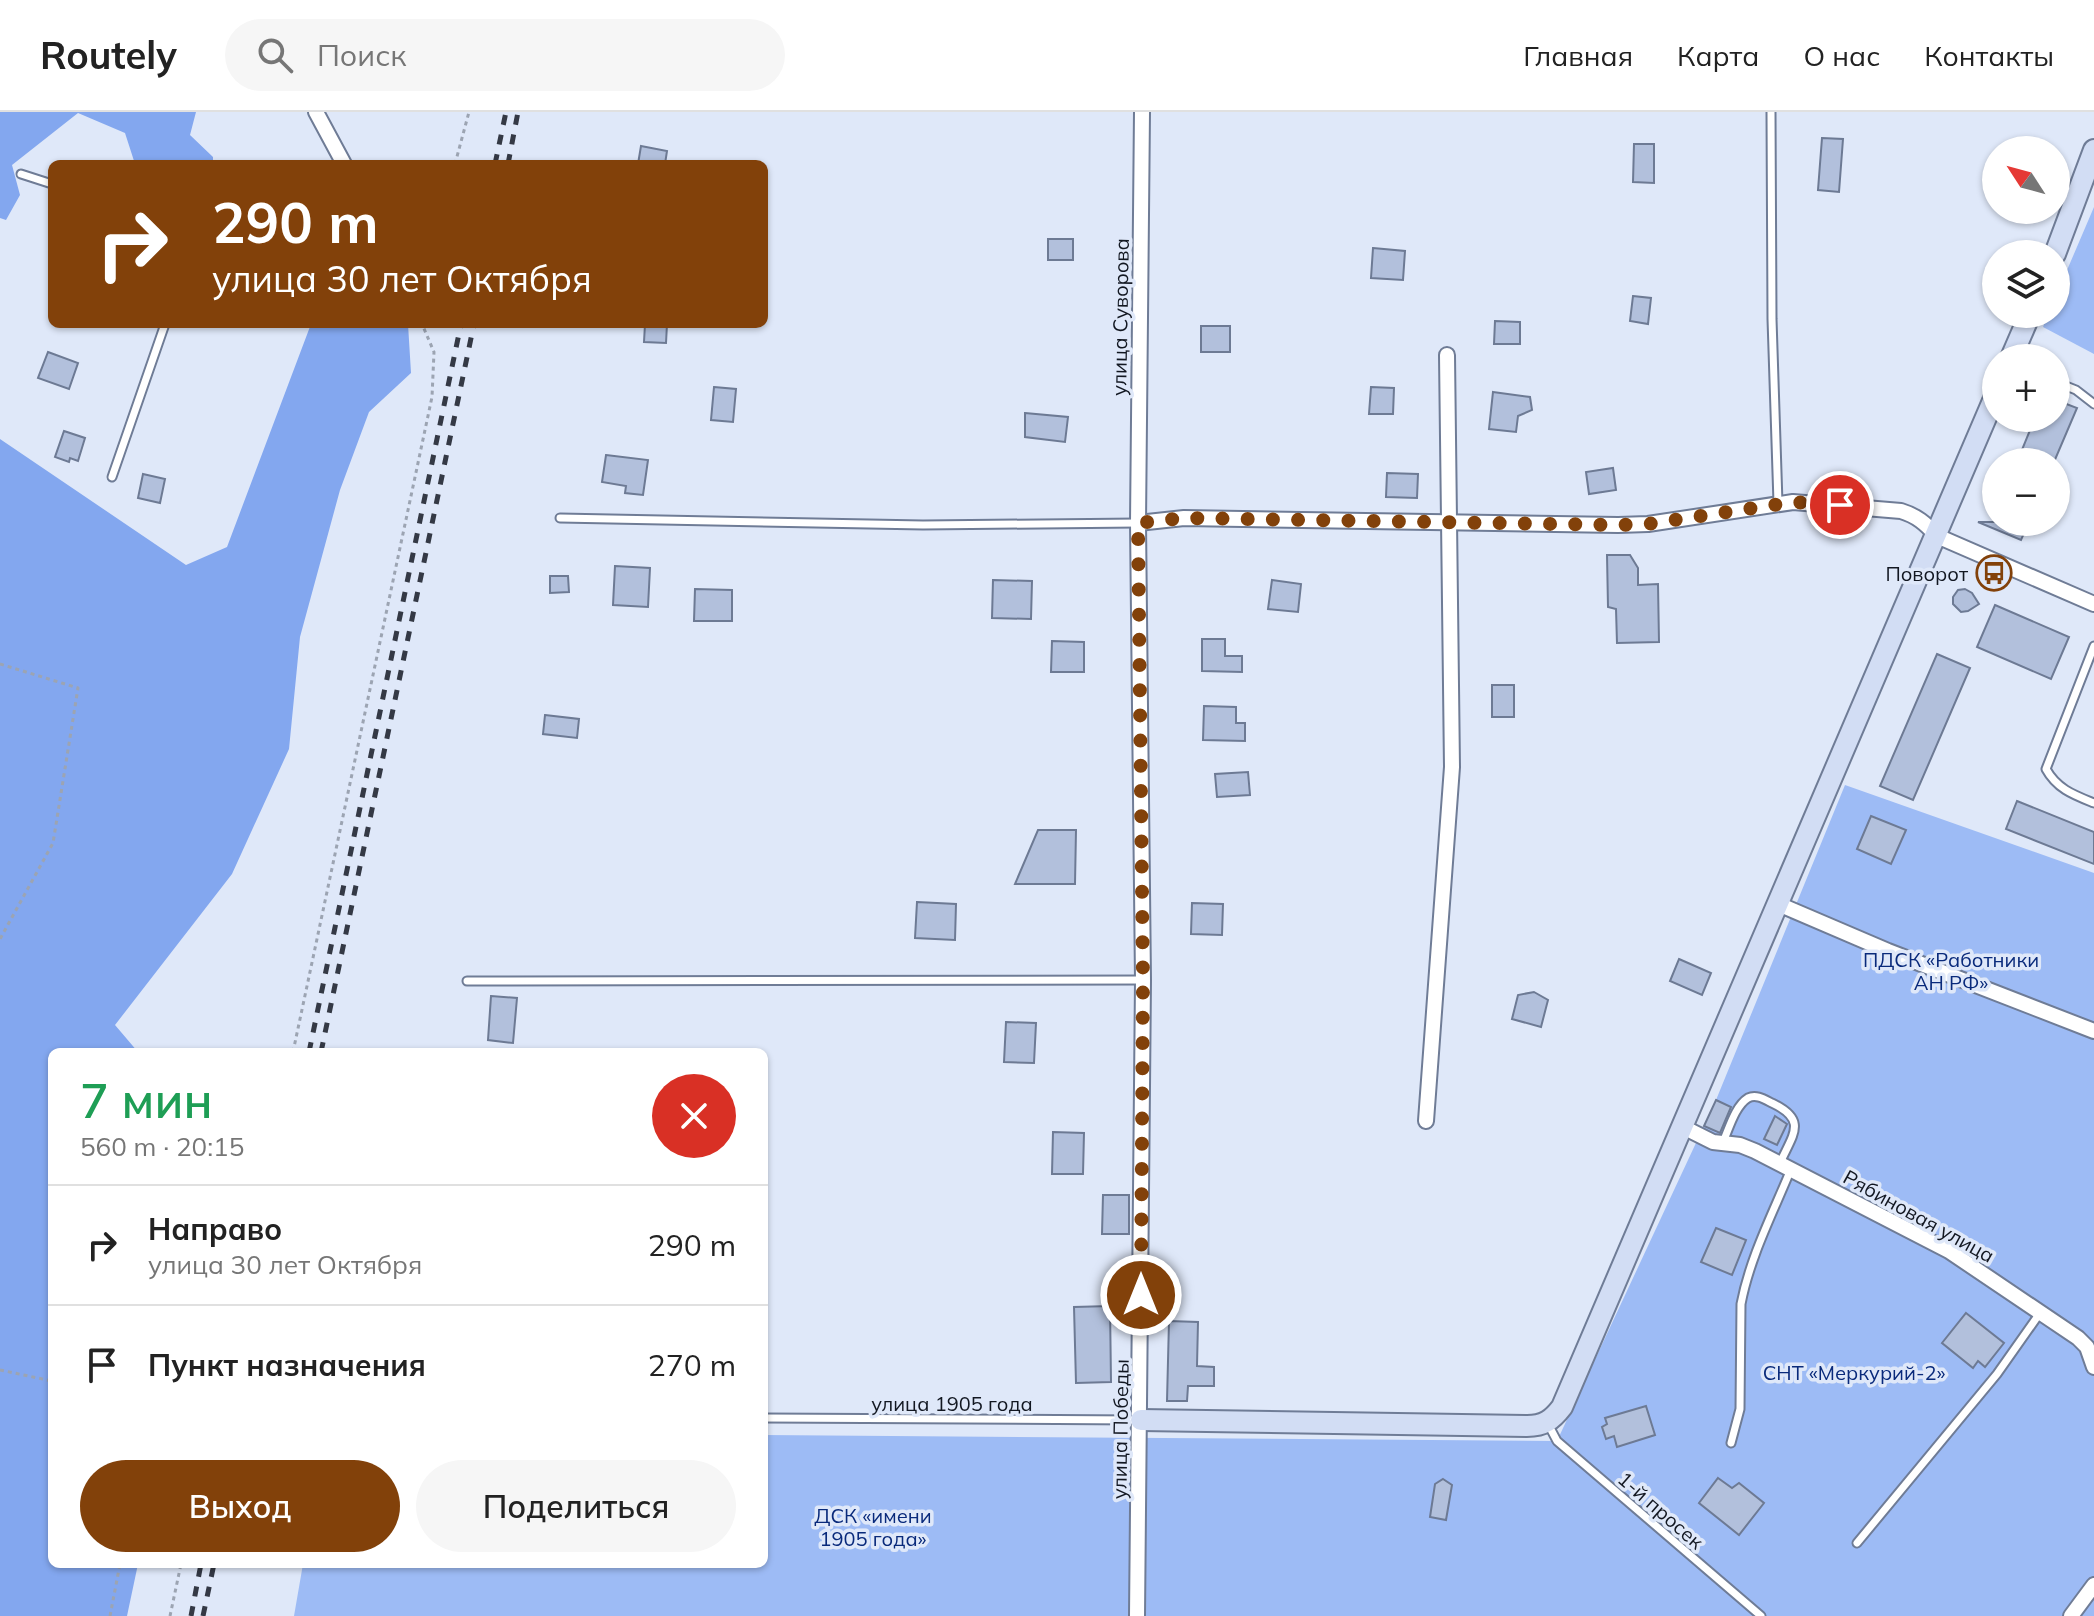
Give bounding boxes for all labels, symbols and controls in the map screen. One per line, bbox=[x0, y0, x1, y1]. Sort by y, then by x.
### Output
search box bbox=[225, 19, 785, 91]
text: Routely bbox=[40, 31, 177, 79]
icon: search bbox=[253, 33, 297, 77]
text: Поиск bbox=[317, 36, 406, 74]
text: Главная bbox=[1523, 38, 1633, 73]
text: Карта bbox=[1677, 38, 1759, 73]
text: О нас bbox=[1803, 38, 1880, 73]
text: Контакты bbox=[1924, 38, 2054, 73]
north arrow bbox=[1982, 136, 2070, 224]
map controls bbox=[1982, 136, 2070, 536]
text: 290 m bbox=[212, 187, 379, 257]
icon: right bbox=[80, 192, 184, 296]
street label: улица Суворова bbox=[1106, 238, 1134, 396]
button: layers bbox=[1982, 240, 2070, 328]
text: улица 30 лет Октября bbox=[212, 256, 592, 301]
button: + bbox=[1982, 344, 2070, 432]
button: − bbox=[1982, 448, 2070, 536]
pin bbox=[1806, 471, 1874, 539]
icon: arrive bbox=[1818, 483, 1862, 527]
bus stop icon: Поворот bbox=[1975, 554, 2013, 592]
place label: Поворот bbox=[1885, 561, 1969, 586]
park label: ПДСК «Работники АН РФ» bbox=[1863, 947, 2039, 995]
text: 7 мин bbox=[80, 1070, 213, 1130]
button: close bbox=[652, 1074, 736, 1158]
text: 560 m · 20:15 bbox=[80, 1130, 244, 1163]
street label: Рябиновая улица bbox=[1839, 1164, 1999, 1268]
text: Направо bbox=[148, 1210, 282, 1248]
icon: right bbox=[80, 1223, 124, 1267]
text: 290 m bbox=[648, 1226, 736, 1264]
text: улица 30 лет Октября bbox=[148, 1248, 422, 1281]
position arrow bbox=[1099, 1253, 1183, 1337]
icon: arrive bbox=[80, 1343, 124, 1387]
text: Пункт назначения bbox=[148, 1346, 426, 1384]
text: 270 m bbox=[648, 1346, 736, 1384]
street label: улица Победы bbox=[1106, 1359, 1134, 1499]
park label: СНТ «Меркурий-2» bbox=[1763, 1360, 1945, 1385]
street label: улица 1905 года bbox=[871, 1391, 1033, 1416]
button: Выход bbox=[80, 1460, 400, 1552]
button: Поделиться bbox=[416, 1460, 736, 1552]
street label: 1-й просек bbox=[1613, 1466, 1709, 1554]
park label: ДСК «имени 1905 года» bbox=[814, 1503, 932, 1551]

